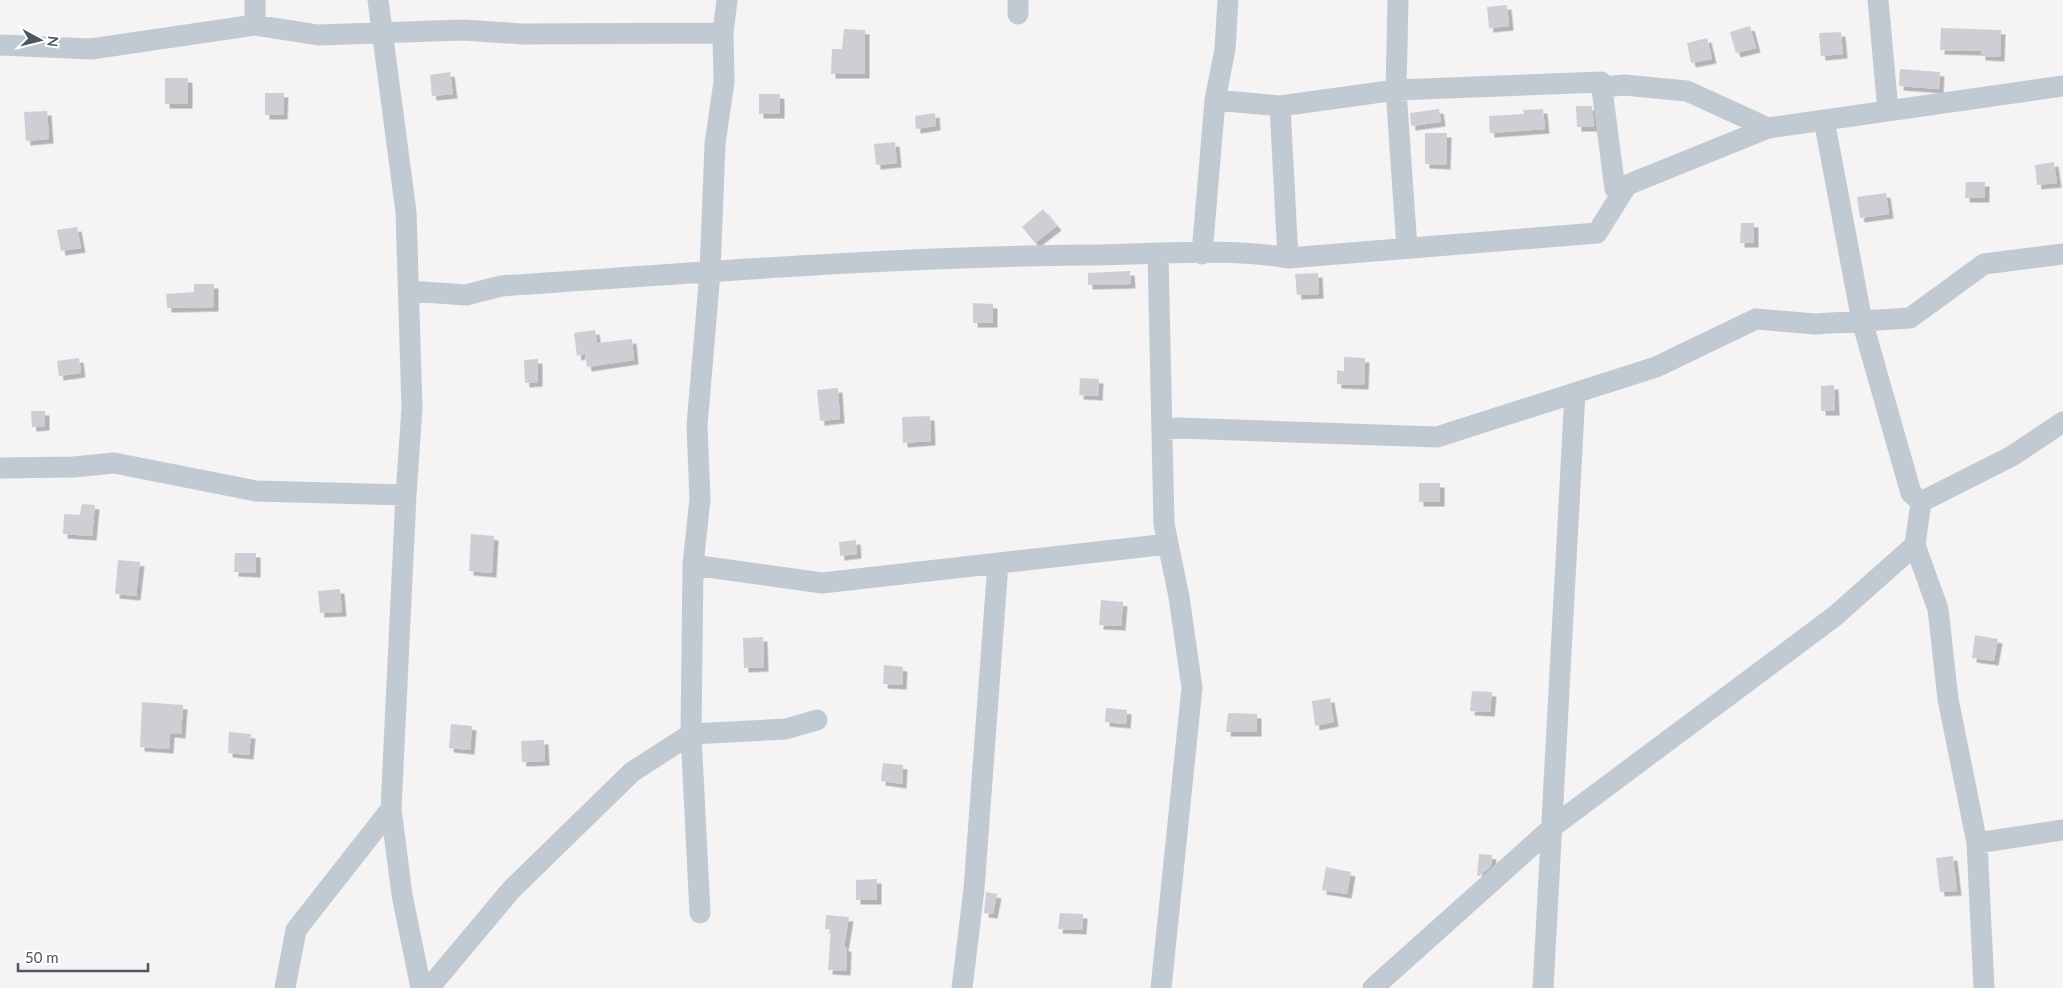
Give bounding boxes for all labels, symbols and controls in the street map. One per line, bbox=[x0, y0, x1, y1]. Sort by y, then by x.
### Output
north arrow bbox=[15, 15, 65, 65]
text: N bbox=[44, 35, 62, 48]
scale bar bbox=[18, 940, 148, 972]
text: 50 m bbox=[25, 948, 59, 966]

